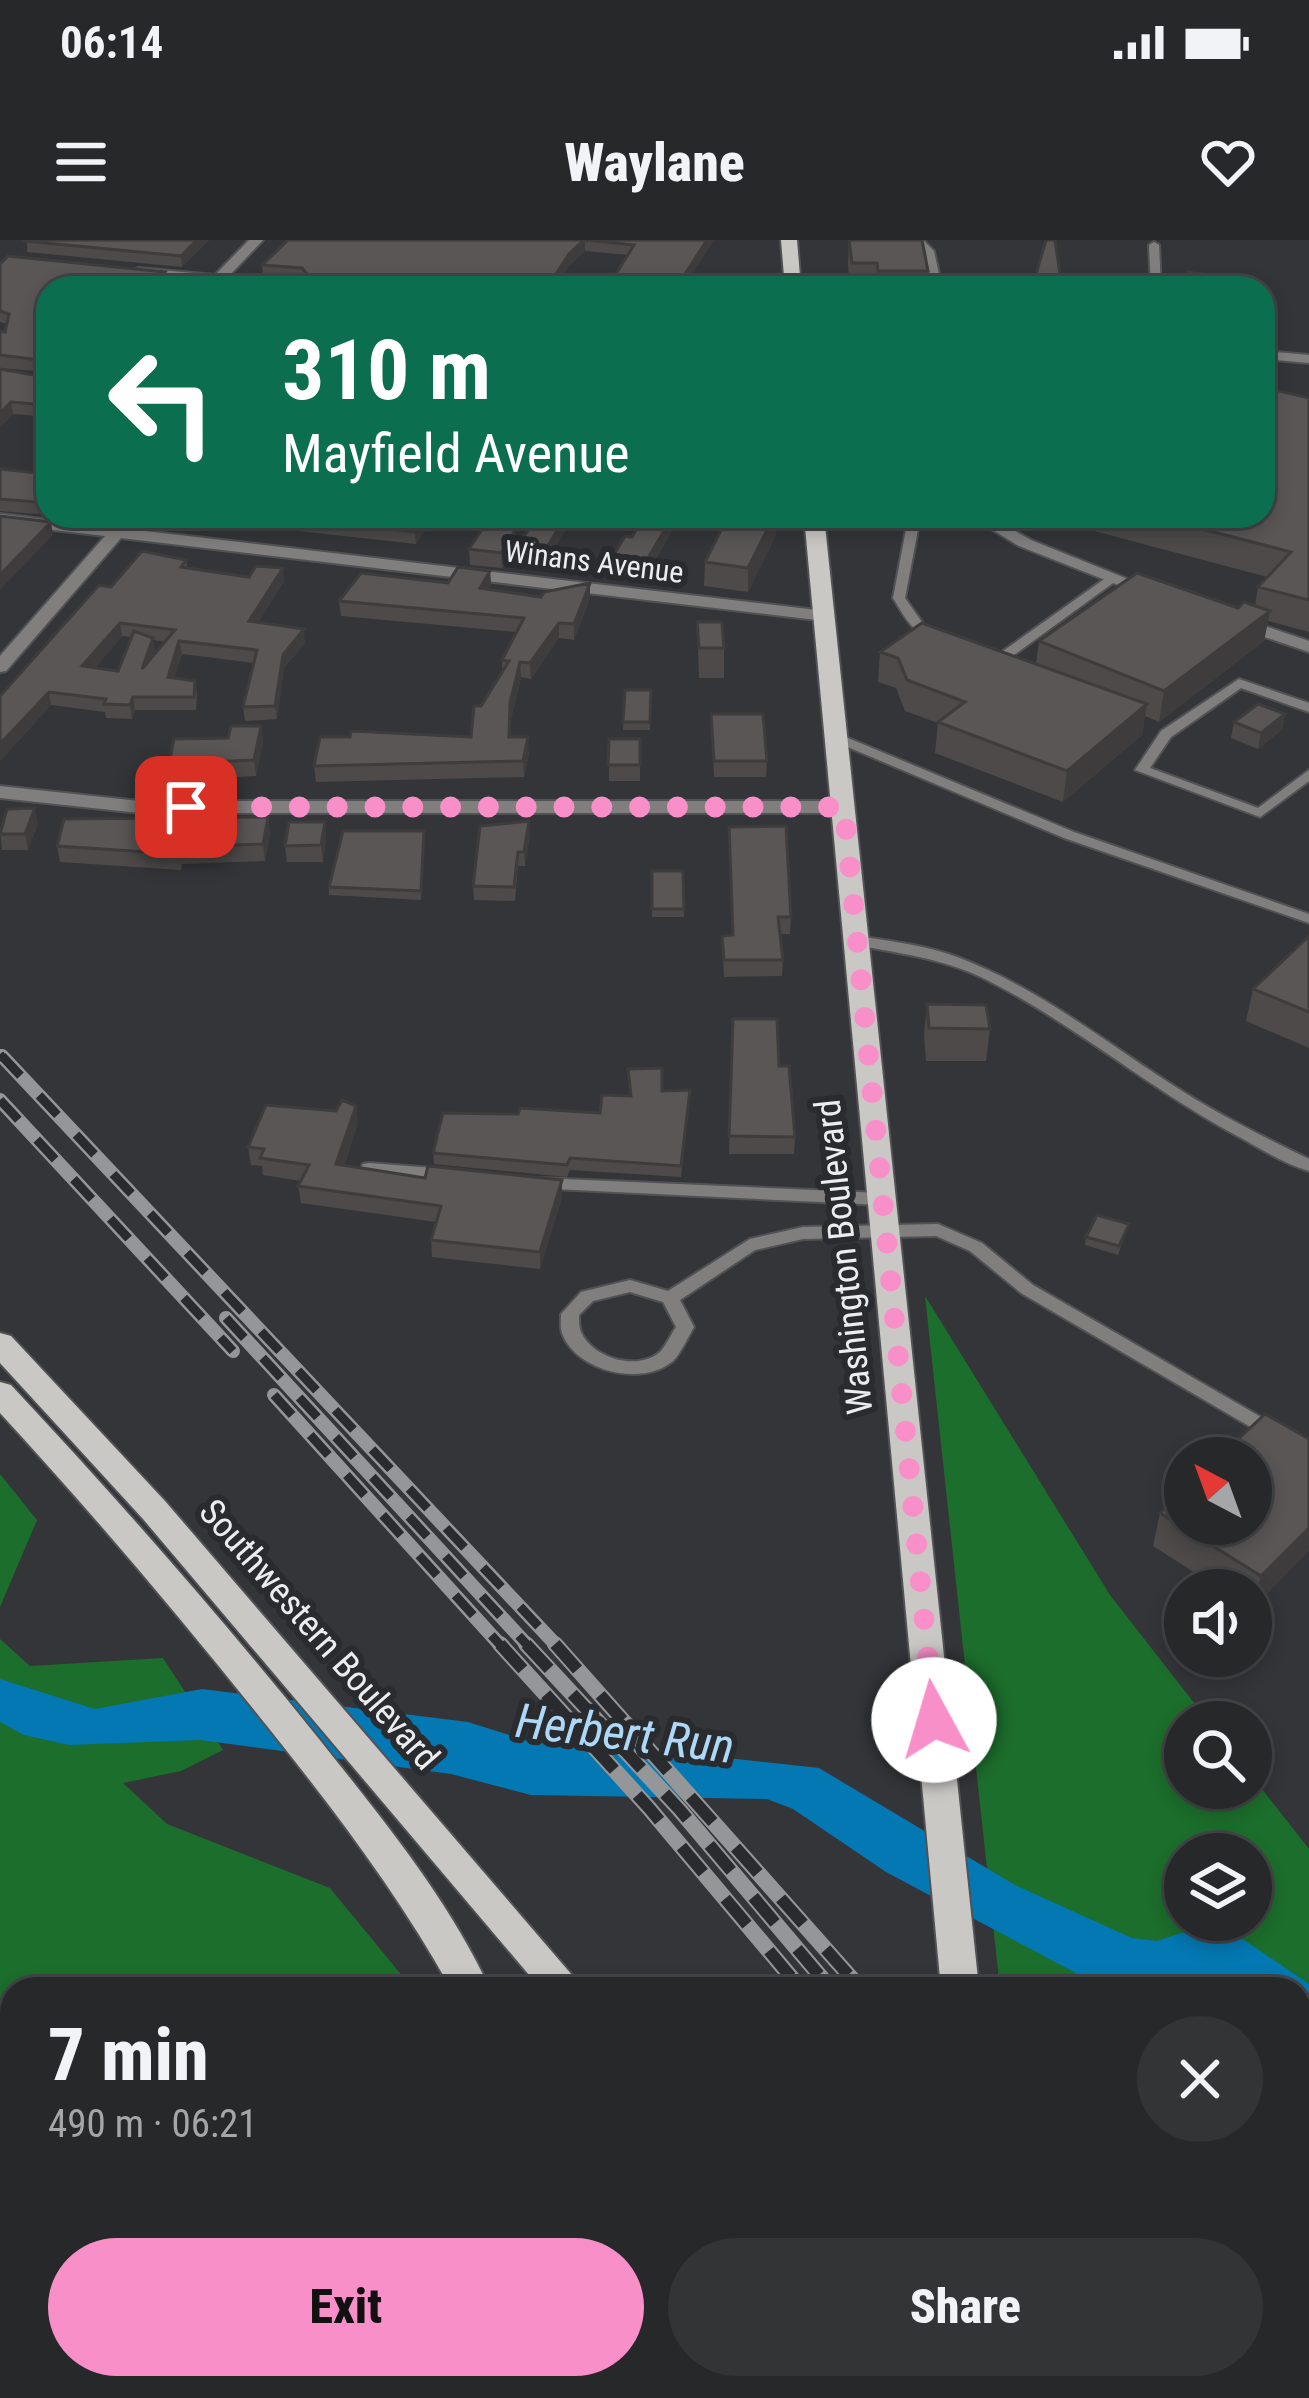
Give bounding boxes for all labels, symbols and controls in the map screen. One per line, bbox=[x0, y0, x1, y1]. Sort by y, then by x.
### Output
text: 06:14 bbox=[60, 16, 163, 69]
icon: menu bbox=[48, 129, 114, 195]
icon: heart bbox=[1195, 129, 1261, 195]
text: Waylane bbox=[564, 131, 745, 194]
text: 310 m bbox=[282, 321, 491, 420]
icon: left bbox=[84, 324, 240, 480]
text: Mayfield Avenue bbox=[282, 422, 630, 485]
street label: Winans Avenue bbox=[503, 533, 686, 590]
pin bbox=[135, 756, 237, 858]
icon: arrive bbox=[153, 774, 219, 840]
street label: Washington Boulevard bbox=[807, 1097, 881, 1416]
north arrow bbox=[1164, 1437, 1272, 1545]
map controls bbox=[1164, 1437, 1272, 1941]
street label: Southwestern Boulevard bbox=[191, 1491, 448, 1778]
button: sound bbox=[1164, 1569, 1272, 1677]
position arrow bbox=[871, 1657, 997, 1783]
water label: Herbert Run bbox=[513, 1692, 737, 1775]
button: search bbox=[1164, 1701, 1272, 1809]
button: layers bbox=[1164, 1833, 1272, 1941]
text: 7 min bbox=[48, 2013, 209, 2098]
button: close bbox=[1137, 2016, 1263, 2142]
text: 490 m · 06:21 bbox=[48, 2101, 258, 2147]
button: Exit bbox=[48, 2238, 644, 2376]
button: Share bbox=[668, 2238, 1263, 2376]

